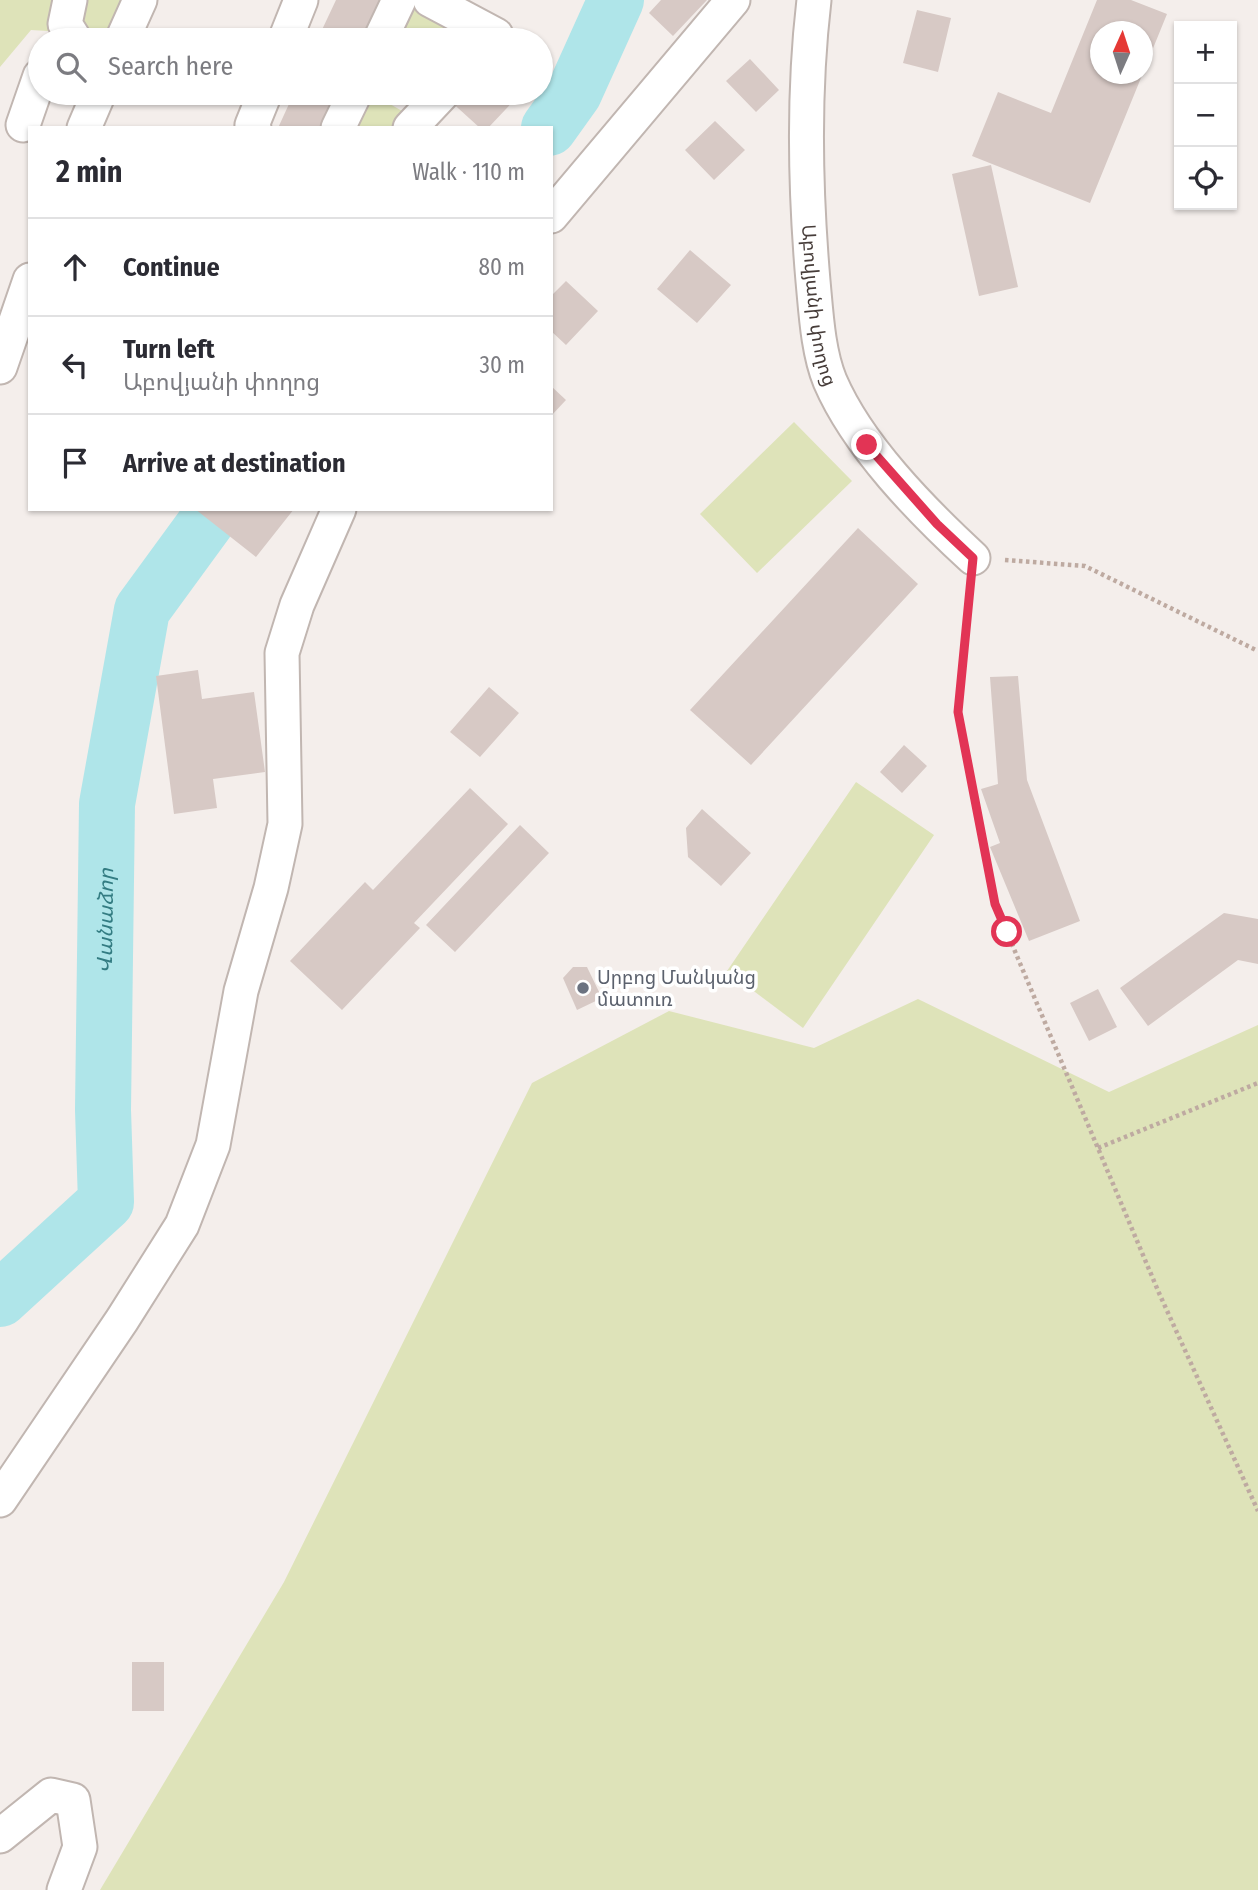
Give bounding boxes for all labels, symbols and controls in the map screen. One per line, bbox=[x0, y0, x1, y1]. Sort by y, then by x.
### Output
north arrow bbox=[1090, 21, 1153, 84]
map controls bbox=[1174, 21, 1237, 210]
button: + bbox=[1174, 21, 1237, 84]
search box bbox=[28, 28, 553, 105]
icon: search bbox=[52, 48, 90, 86]
text: Search here bbox=[108, 51, 233, 82]
button: − bbox=[1174, 84, 1237, 147]
button: locate bbox=[1174, 147, 1237, 210]
text: 2 min bbox=[56, 154, 123, 190]
text: Walk · 110 m bbox=[412, 158, 525, 186]
street label: Աբովյանի փողոց bbox=[797, 224, 842, 389]
icon: ahead bbox=[56, 248, 94, 286]
text: Continue bbox=[123, 252, 220, 283]
text: 80 m bbox=[478, 253, 525, 281]
text: Turn left bbox=[123, 334, 215, 365]
icon: left bbox=[56, 346, 94, 384]
text: 30 m bbox=[480, 351, 525, 379]
text: Աբովյանի փողոց bbox=[123, 368, 320, 396]
route end bbox=[851, 429, 882, 460]
icon: arrive bbox=[56, 444, 94, 482]
text: Arrive at destination bbox=[123, 448, 346, 479]
water label: Վանաձոր bbox=[92, 867, 119, 974]
route start bbox=[991, 916, 1022, 947]
place label: Սրբոց Մանկանց մատուռ bbox=[597, 966, 756, 1011]
marker: Սրբոց Մանկանց մատուռ bbox=[575, 980, 591, 996]

